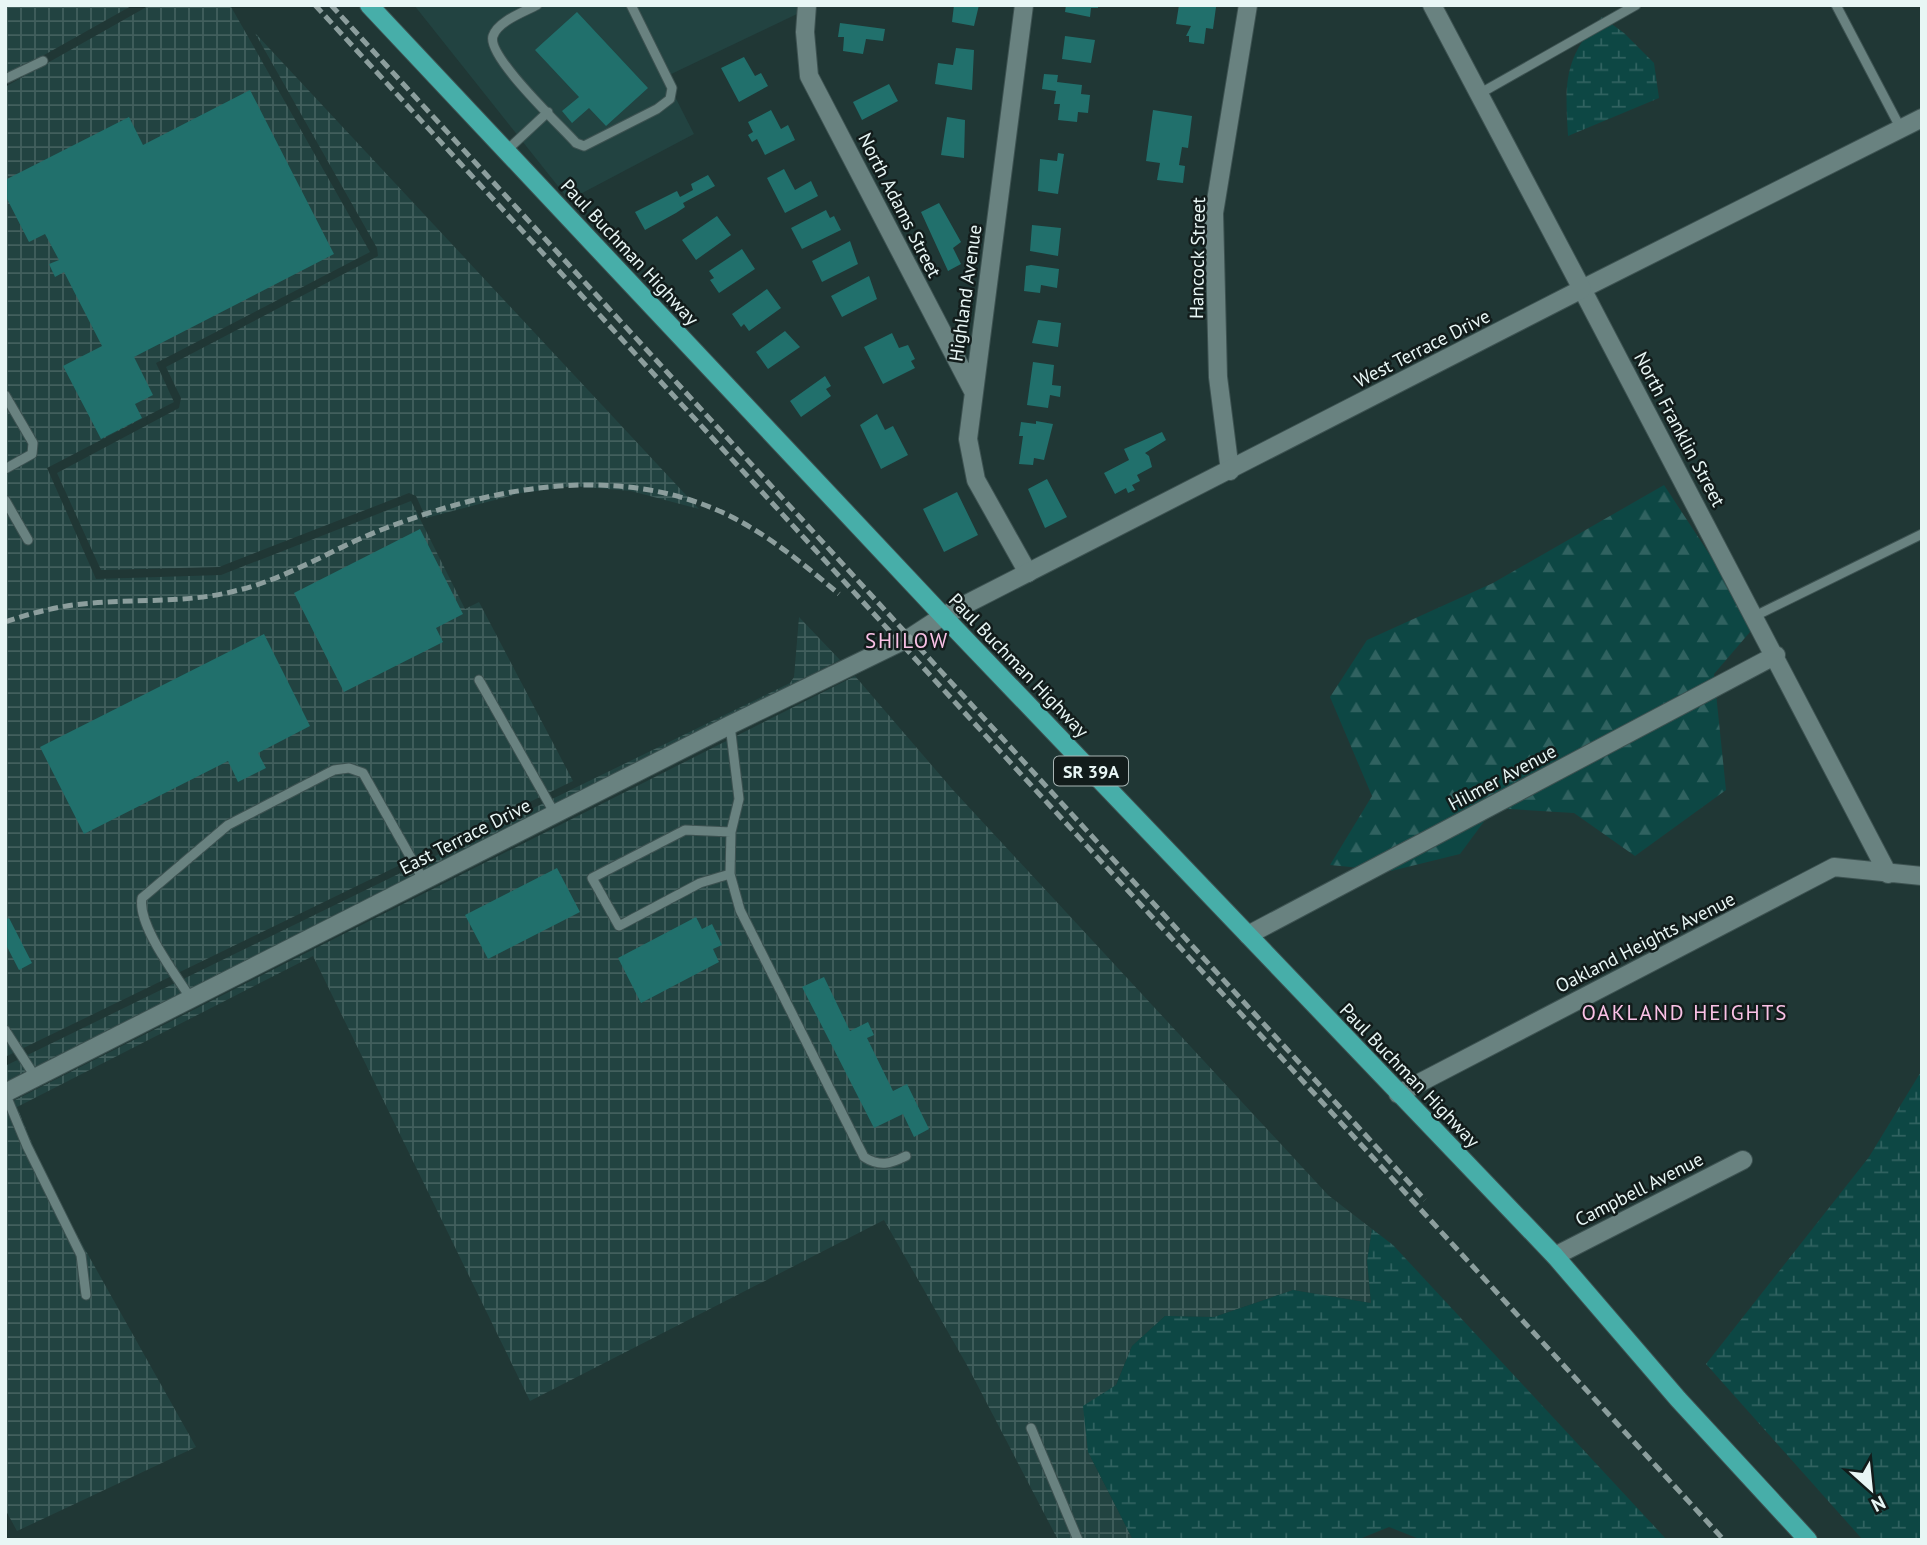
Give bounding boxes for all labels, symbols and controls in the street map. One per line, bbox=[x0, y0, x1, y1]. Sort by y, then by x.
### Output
street label: North Adams Street bbox=[853, 129, 947, 282]
street label: Paul Buchman Highway bbox=[556, 174, 704, 330]
street label: Hancock Street bbox=[1184, 196, 1210, 319]
street label: Highland Avenue bbox=[944, 223, 986, 363]
street label: West Terrace Drive bbox=[1350, 303, 1494, 393]
street label: North Franklin Street bbox=[1629, 348, 1731, 511]
street label: Paul Buchman Highway bbox=[944, 588, 1094, 742]
district label: SHILOW bbox=[865, 627, 949, 654]
street label: Hilmer Avenue bbox=[1444, 739, 1560, 815]
road number: SR 39A bbox=[1054, 756, 1128, 786]
street label: East Terrace Drive bbox=[395, 793, 535, 879]
street label: Oakland Heights Avenue bbox=[1551, 886, 1739, 998]
street label: Paul Buchman Highway bbox=[1335, 998, 1485, 1152]
district label: OAKLAND HEIGHTS bbox=[1582, 999, 1788, 1026]
street label: Campbell Avenue bbox=[1571, 1146, 1707, 1232]
north arrow bbox=[1836, 1454, 1906, 1524]
text: N bbox=[1868, 1491, 1890, 1518]

